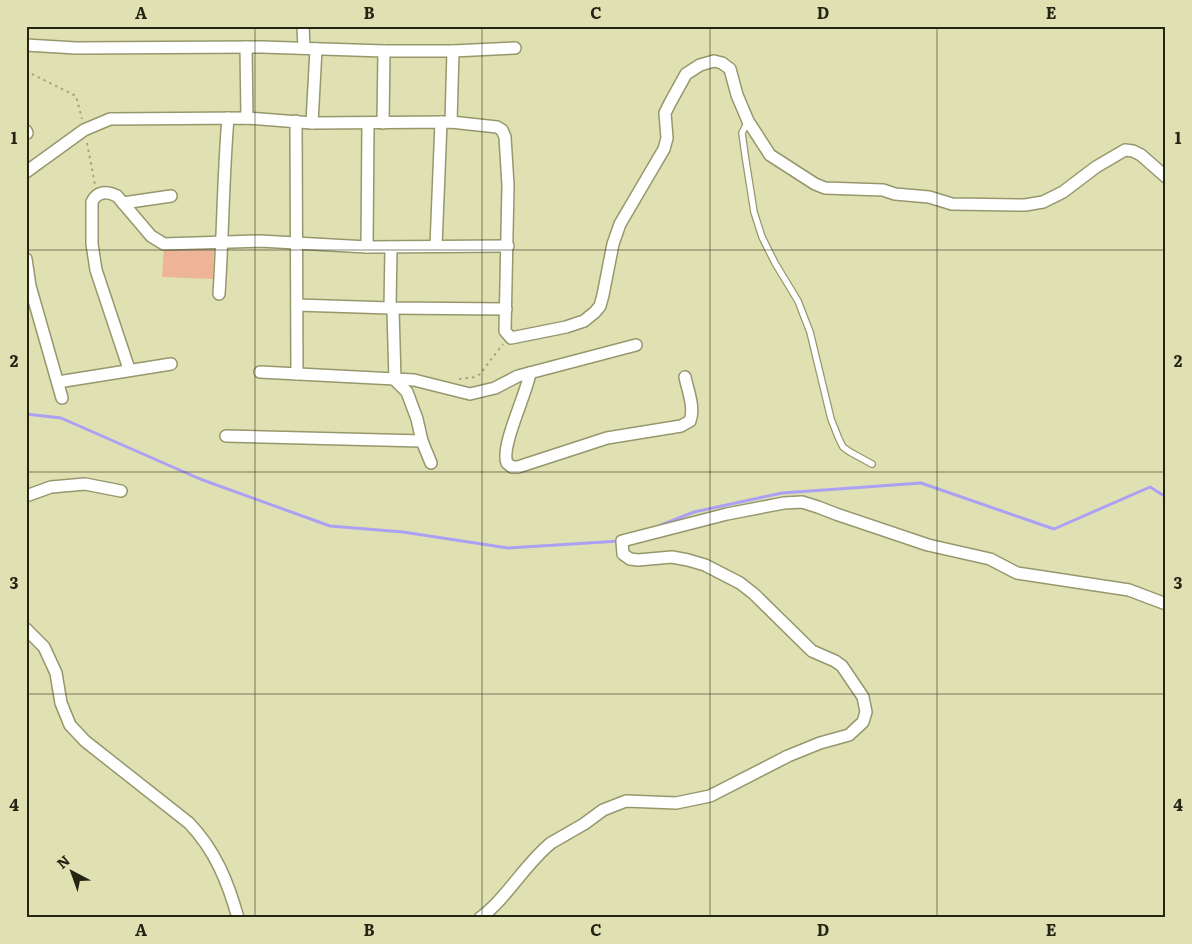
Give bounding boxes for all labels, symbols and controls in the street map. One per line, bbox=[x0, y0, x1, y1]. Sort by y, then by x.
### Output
text: A bbox=[135, 0, 147, 24]
text: B bbox=[363, 0, 375, 24]
text: C bbox=[590, 0, 602, 24]
text: D bbox=[817, 0, 829, 24]
text: E bbox=[1046, 0, 1057, 24]
text: 1 bbox=[11, 125, 18, 149]
text: 1 bbox=[1175, 125, 1182, 149]
text: 2 bbox=[10, 348, 19, 372]
text: 2 bbox=[1174, 348, 1183, 372]
text: 3 bbox=[10, 570, 19, 594]
text: 3 bbox=[1174, 570, 1183, 594]
text: 4 bbox=[9, 792, 19, 816]
text: 4 bbox=[1173, 792, 1183, 816]
north arrow bbox=[48, 846, 98, 896]
text: N bbox=[52, 850, 74, 873]
text: A bbox=[135, 917, 147, 941]
text: B bbox=[363, 917, 375, 941]
text: C bbox=[590, 917, 602, 941]
text: D bbox=[817, 917, 829, 941]
text: E bbox=[1046, 917, 1057, 941]

